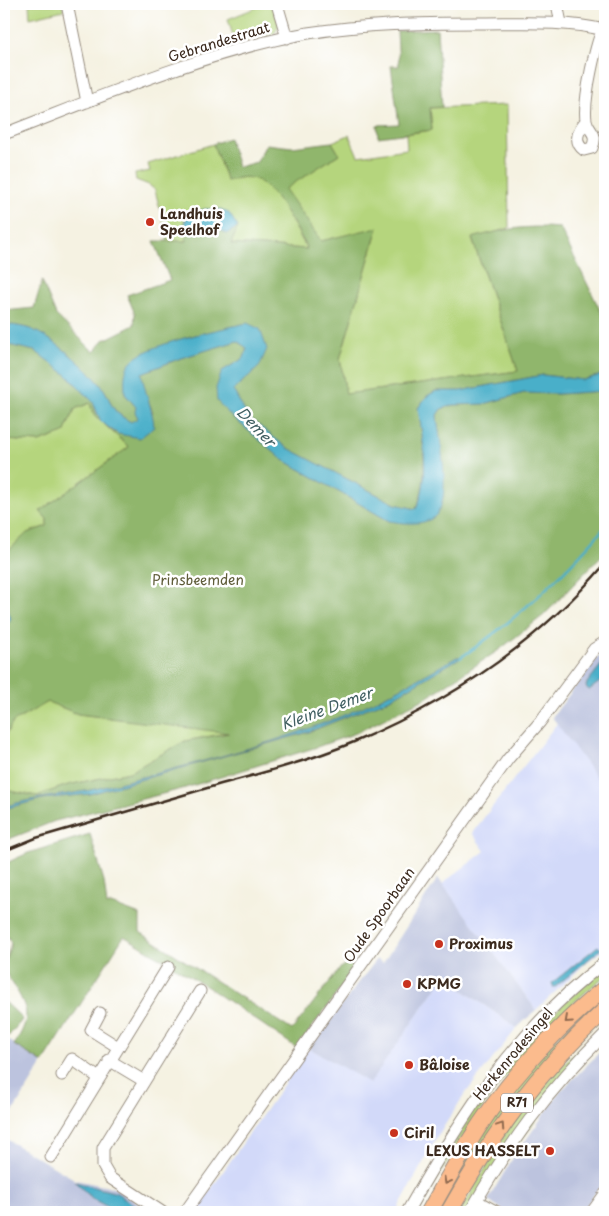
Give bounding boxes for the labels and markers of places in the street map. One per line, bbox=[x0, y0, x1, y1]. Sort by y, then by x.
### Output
place label: Landhuis Speelhof bbox=[160, 203, 223, 240]
marker: Landhuis Speelhof bbox=[144, 216, 156, 228]
place label: Proximus bbox=[449, 933, 513, 954]
marker: Proximus bbox=[433, 938, 445, 950]
place label: KPMG bbox=[417, 973, 461, 994]
marker: KPMG bbox=[401, 978, 413, 990]
place label: Bâloise bbox=[419, 1054, 470, 1075]
marker: Bâloise bbox=[403, 1059, 415, 1071]
place label: Ciril bbox=[404, 1122, 434, 1143]
marker: Ciril bbox=[388, 1127, 400, 1139]
place label: LEXUS HASSELT bbox=[426, 1140, 541, 1161]
marker: LEXUS HASSELT bbox=[544, 1145, 556, 1157]

